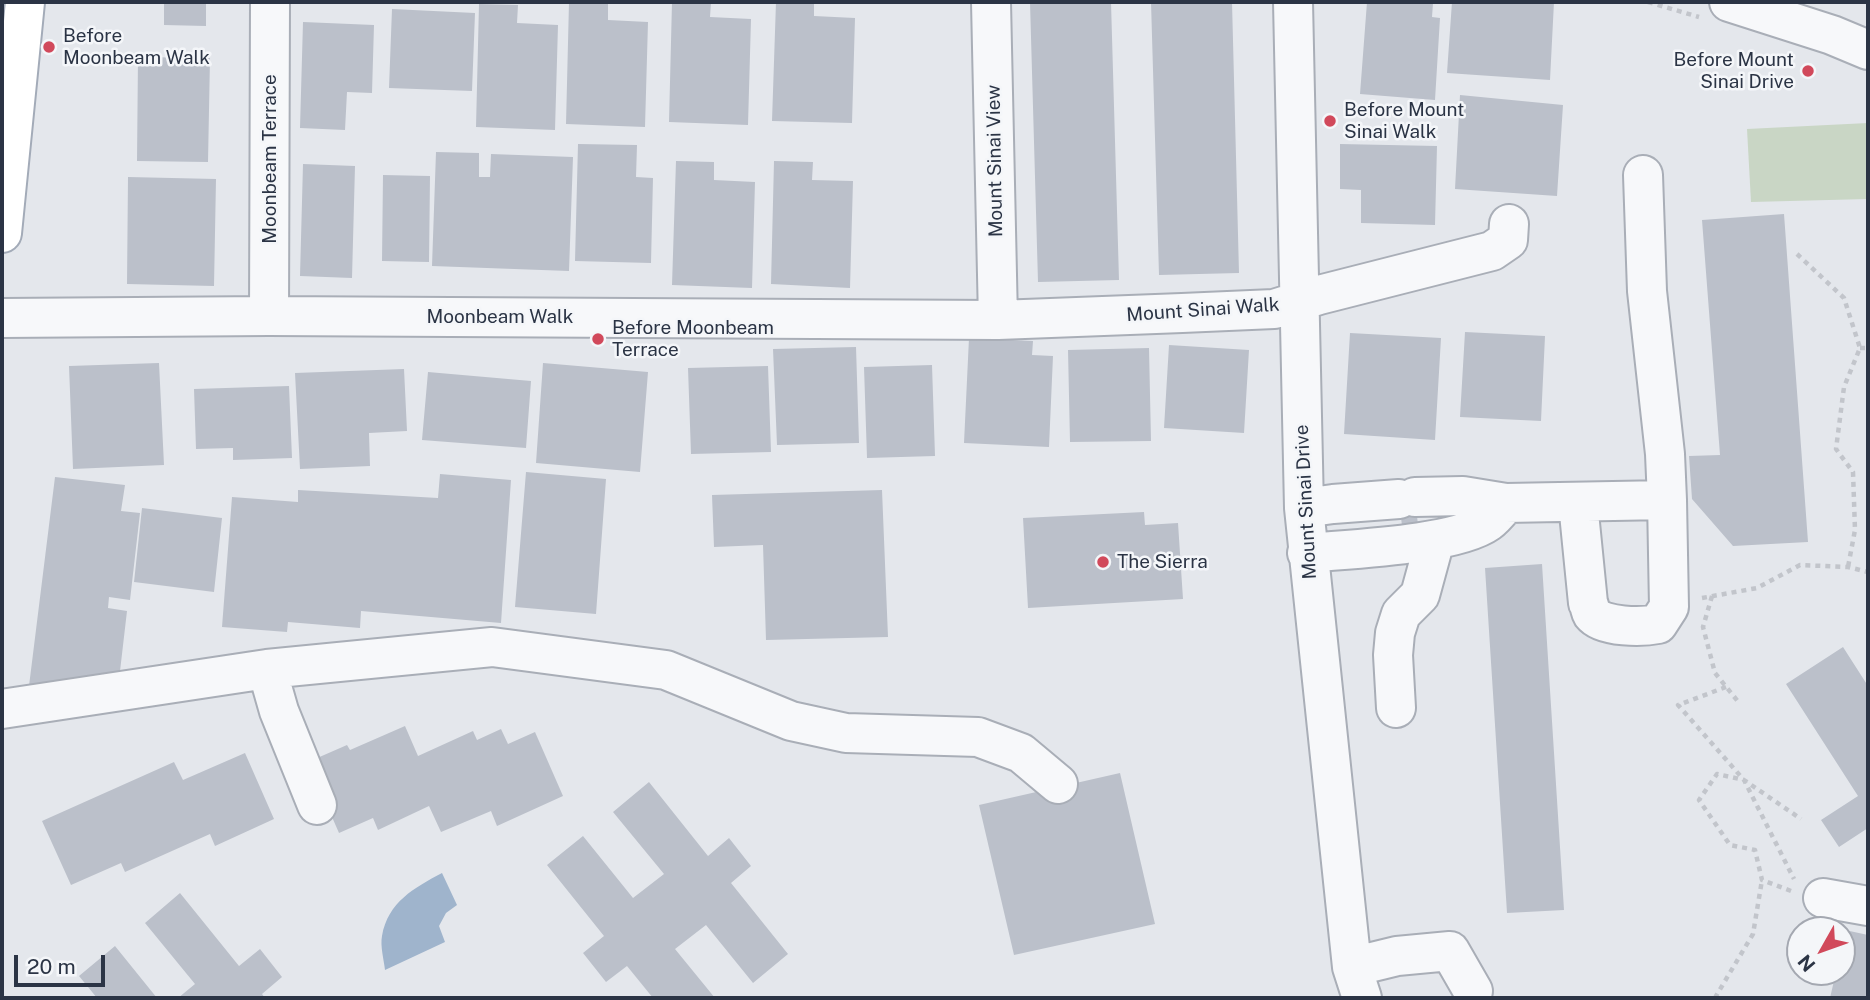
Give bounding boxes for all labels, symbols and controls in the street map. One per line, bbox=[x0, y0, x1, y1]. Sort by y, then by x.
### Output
place label: Before Moonbeam Walk bbox=[63, 25, 210, 69]
marker: Before Moonbeam Walk bbox=[41, 39, 57, 55]
place label: Before Mount Sinai Drive bbox=[1674, 49, 1794, 93]
marker: Before Mount Sinai Drive bbox=[1800, 63, 1816, 79]
street label: Moonbeam Terrace bbox=[259, 74, 281, 244]
street label: Mount Sinai View bbox=[982, 85, 1008, 237]
place label: Before Mount Sinai Walk bbox=[1344, 99, 1464, 143]
marker: Before Mount Sinai Walk bbox=[1322, 113, 1338, 129]
street label: Mount Sinai Walk bbox=[1126, 293, 1280, 327]
street label: Moonbeam Walk bbox=[427, 306, 573, 328]
place label: Before Moonbeam Terrace bbox=[612, 317, 774, 361]
marker: Before Moonbeam Terrace bbox=[590, 331, 606, 347]
street label: Mount Sinai Drive bbox=[1291, 424, 1321, 580]
place label: The Sierra bbox=[1117, 551, 1208, 573]
marker: The Sierra bbox=[1095, 554, 1111, 570]
north arrow bbox=[1786, 916, 1856, 986]
scale bar bbox=[18, 940, 108, 984]
text: N bbox=[1793, 950, 1820, 976]
text: 20 m bbox=[27, 954, 76, 979]

